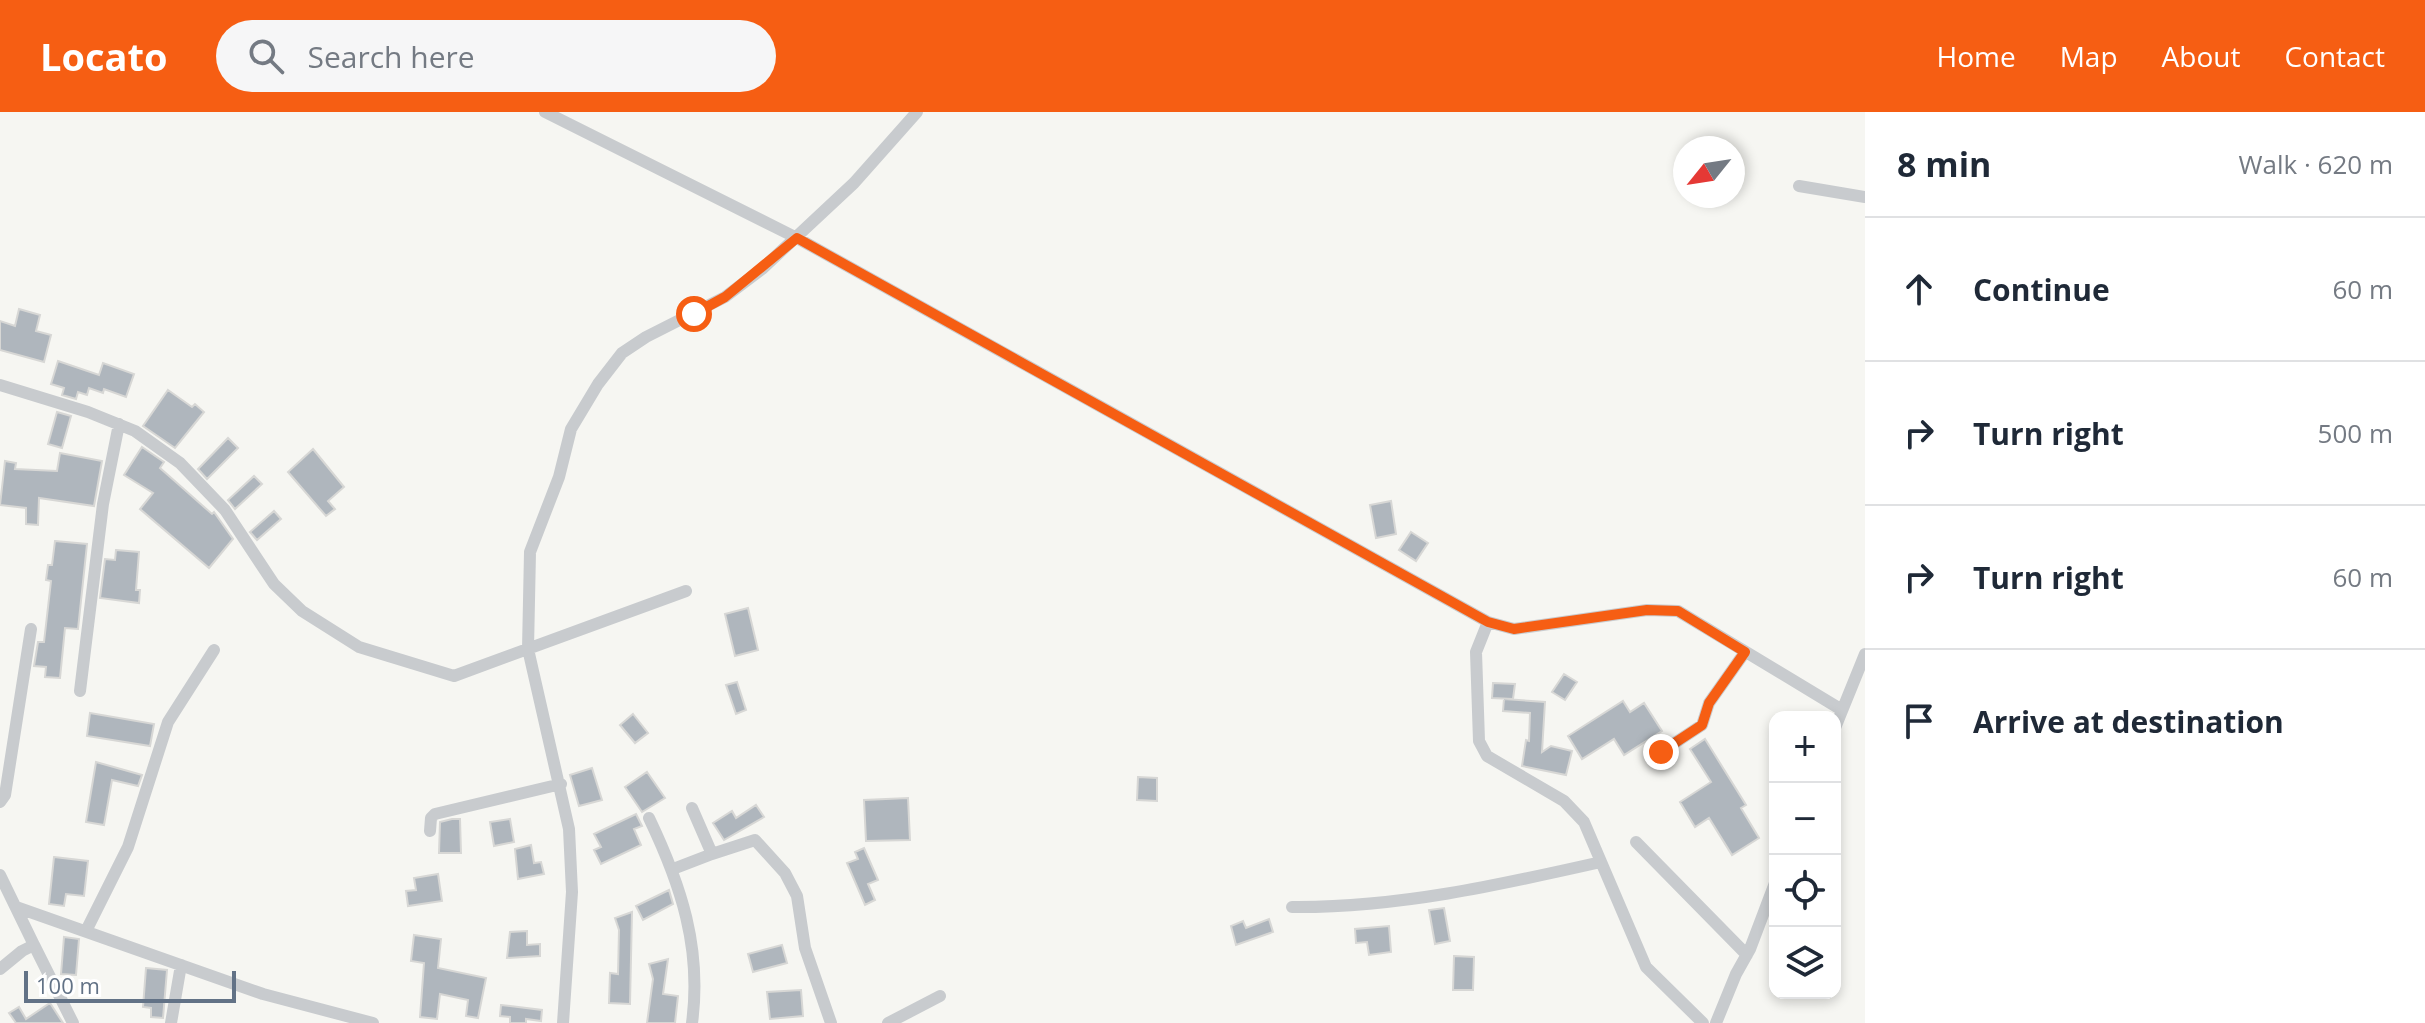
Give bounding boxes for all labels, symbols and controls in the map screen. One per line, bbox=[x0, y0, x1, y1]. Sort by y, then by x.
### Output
search box bbox=[216, 20, 776, 92]
text: Locato bbox=[40, 30, 168, 82]
icon: search bbox=[244, 34, 288, 78]
text: Search here bbox=[308, 36, 475, 77]
text: Home bbox=[1937, 37, 2016, 75]
text: Map bbox=[2060, 37, 2118, 75]
text: About bbox=[2162, 37, 2240, 75]
text: Contact bbox=[2284, 37, 2385, 75]
north arrow bbox=[1673, 136, 1745, 208]
text: 8 min bbox=[1897, 141, 1991, 187]
text: Walk · 620 m bbox=[2239, 146, 2393, 182]
icon: ahead bbox=[1897, 267, 1941, 311]
text: Continue bbox=[1973, 269, 2110, 310]
text: 60 m bbox=[2332, 271, 2393, 307]
route start bbox=[676, 296, 712, 332]
icon: right bbox=[1897, 411, 1941, 455]
text: Turn right bbox=[1973, 413, 2124, 454]
text: 500 m bbox=[2318, 415, 2393, 451]
icon: right bbox=[1897, 555, 1941, 599]
text: Turn right bbox=[1973, 557, 2124, 598]
text: 60 m bbox=[2332, 559, 2393, 595]
icon: arrive bbox=[1897, 699, 1941, 743]
text: Arrive at destination bbox=[1973, 701, 2284, 742]
map controls bbox=[1769, 711, 1841, 999]
button: + bbox=[1769, 711, 1841, 783]
route end bbox=[1643, 734, 1679, 770]
button: − bbox=[1769, 783, 1841, 855]
button: locate bbox=[1769, 855, 1841, 927]
button: layers bbox=[1769, 927, 1841, 999]
scale bar bbox=[24, 967, 236, 1003]
text: 100 m bbox=[36, 970, 100, 1000]

